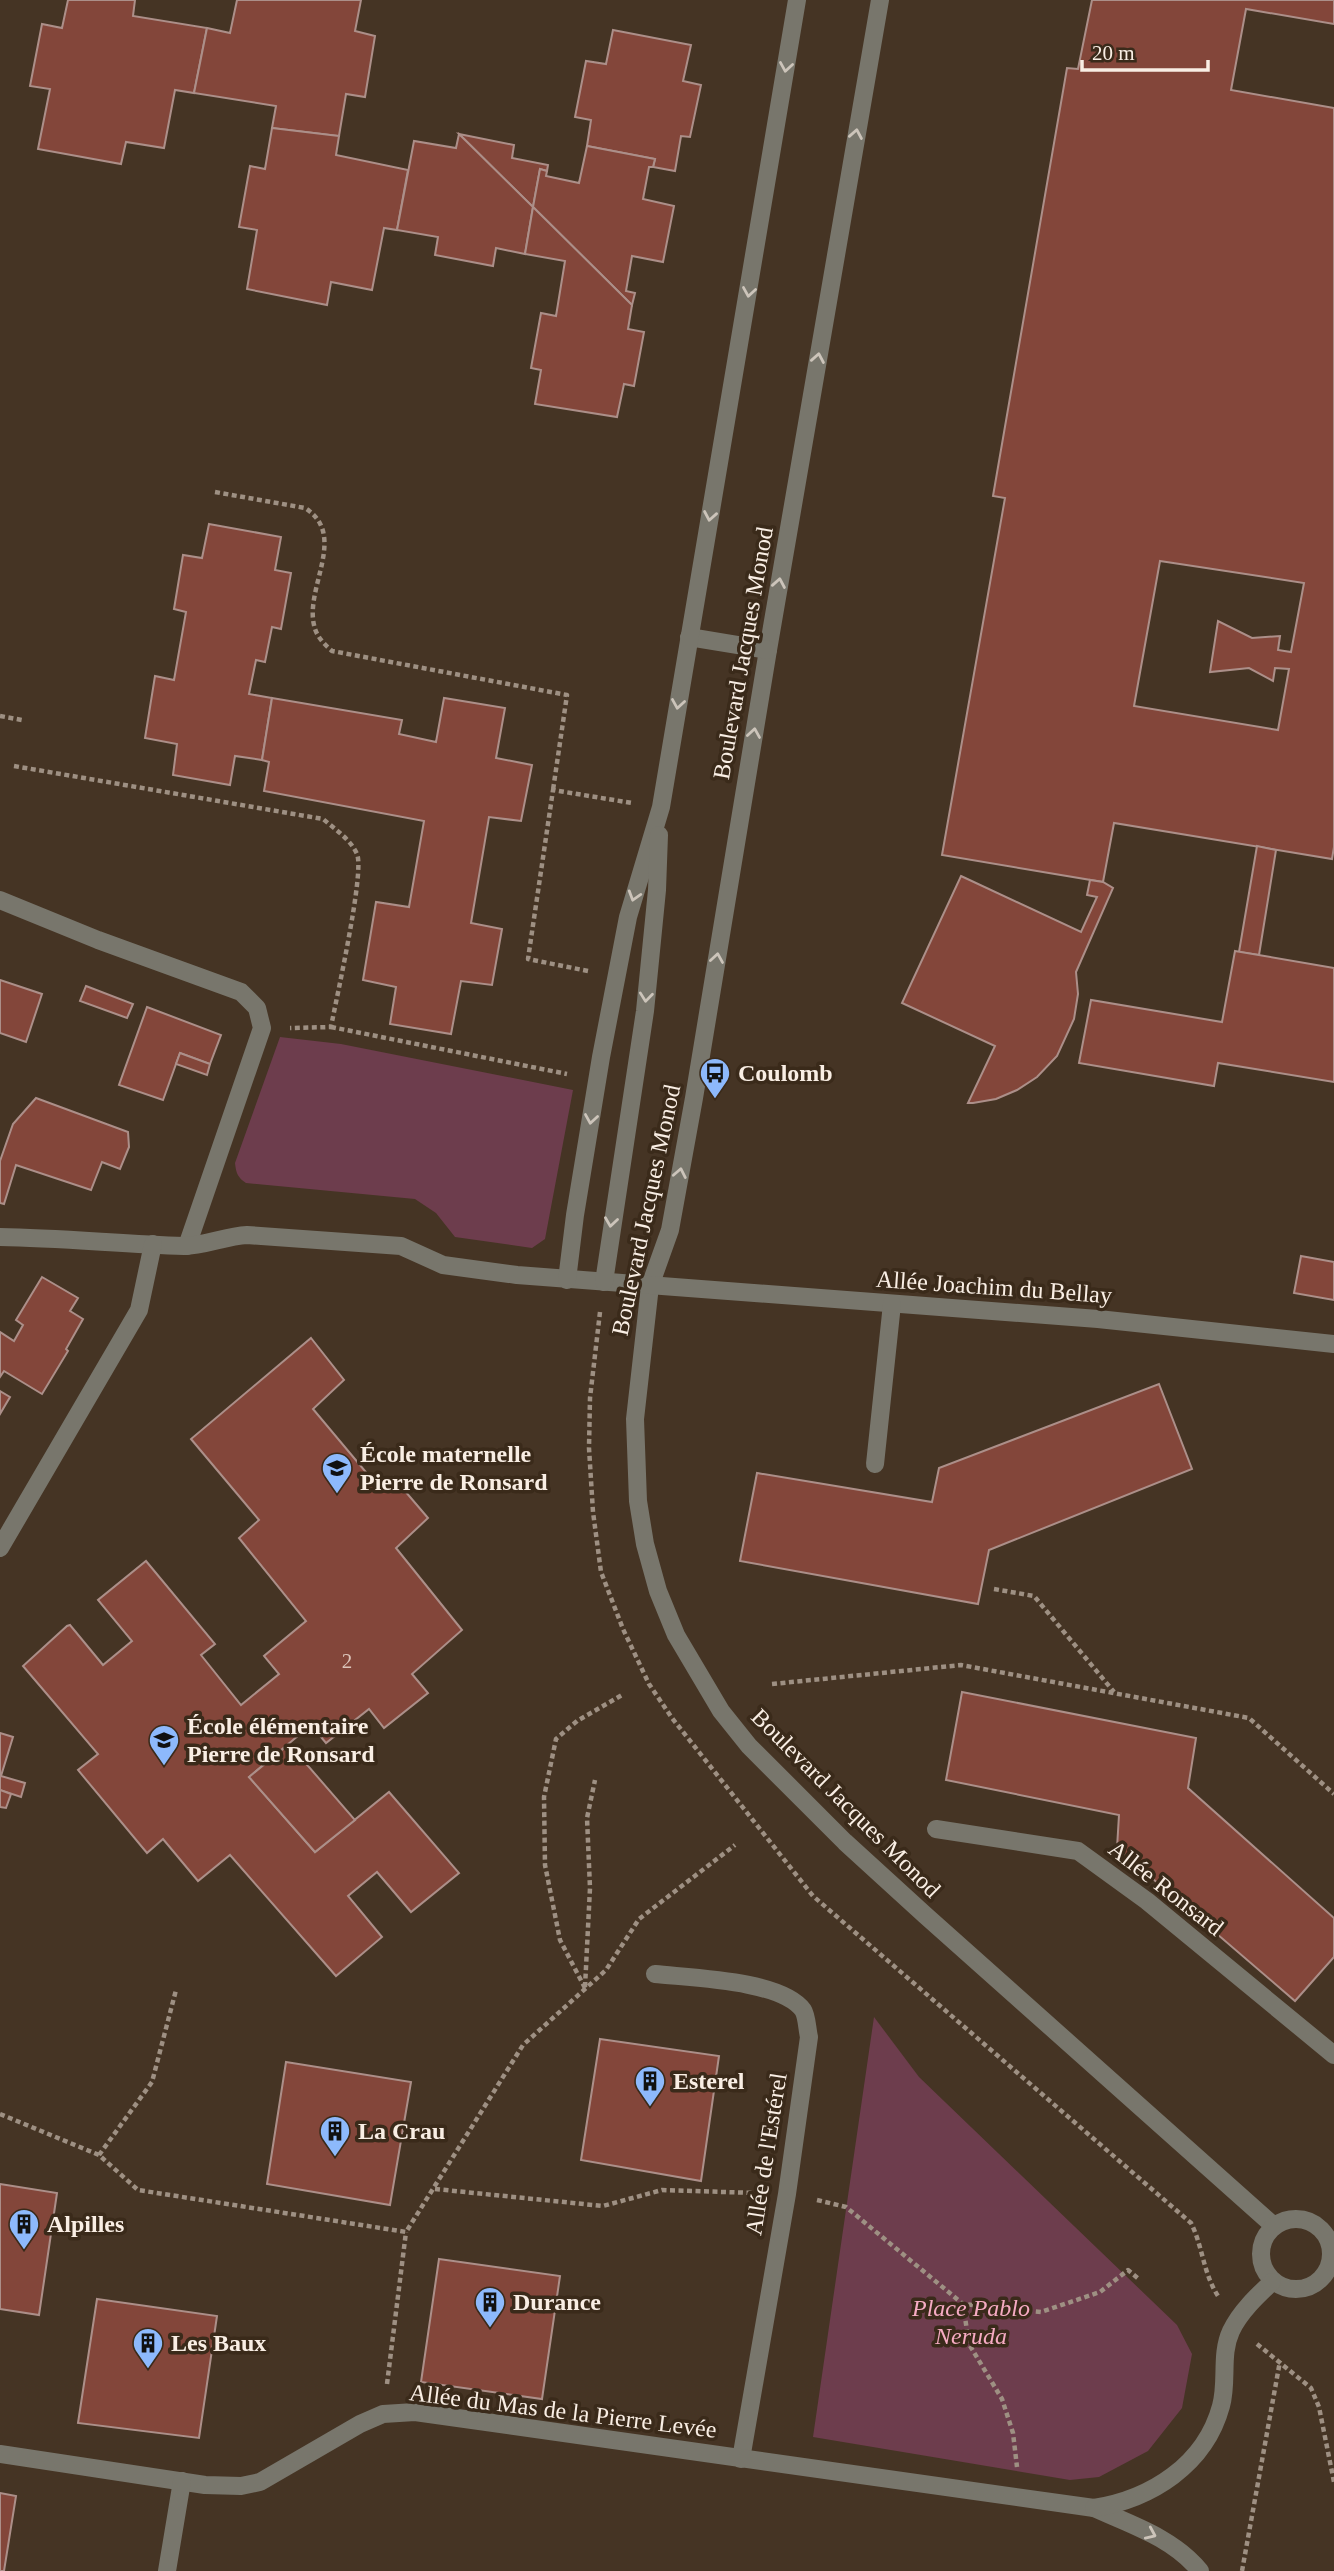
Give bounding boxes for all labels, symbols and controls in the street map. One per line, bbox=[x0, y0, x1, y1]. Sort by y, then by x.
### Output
scale bar bbox=[1082, 28, 1208, 72]
text: 20 m bbox=[1092, 41, 1135, 65]
one-way arrow bbox=[779, 61, 794, 73]
one-way arrow bbox=[848, 128, 863, 140]
one-way arrow bbox=[742, 286, 757, 298]
one-way arrow bbox=[810, 352, 825, 364]
one-way arrow bbox=[704, 510, 719, 522]
street label: Boulevard Jacques Monod bbox=[708, 525, 778, 781]
one-way arrow bbox=[771, 577, 786, 589]
one-way arrow bbox=[671, 698, 686, 710]
one-way arrow bbox=[746, 728, 761, 739]
one-way arrow bbox=[627, 890, 642, 902]
one-way arrow bbox=[709, 952, 724, 964]
one-way arrow bbox=[639, 992, 654, 1003]
bus stop icon: Coulomb bbox=[698, 1056, 732, 1100]
place label: Coulomb bbox=[738, 1060, 833, 1086]
street label: Boulevard Jacques Monod bbox=[607, 1082, 685, 1338]
one-way arrow bbox=[584, 1113, 599, 1125]
one-way arrow bbox=[672, 1167, 687, 1179]
one-way arrow bbox=[604, 1216, 619, 1228]
street label: Allée Joachim du Bellay bbox=[875, 1266, 1113, 1308]
place label: École maternelle Pierre de Ronsard bbox=[360, 1441, 548, 1495]
school or university icon: École maternelle Pierre de Ronsard bbox=[320, 1451, 354, 1495]
house number: 2 bbox=[342, 1649, 352, 1673]
street label: Boulevard Jacques Monod bbox=[746, 1703, 946, 1903]
place label: École élémentaire Pierre de Ronsard bbox=[187, 1713, 375, 1767]
school or university icon: École élémentaire Pierre de Ronsard bbox=[147, 1723, 181, 1767]
street label: Allée Ronsard bbox=[1104, 1835, 1228, 1941]
building icon: Esterel bbox=[633, 2064, 667, 2108]
place label: Esterel bbox=[673, 2068, 745, 2094]
street label: Allée de l'Estérel bbox=[740, 2071, 792, 2237]
building icon: La Crau bbox=[318, 2114, 352, 2158]
place label: La Crau bbox=[358, 2118, 445, 2144]
building icon: Alpilles bbox=[7, 2207, 41, 2251]
place label: Alpilles bbox=[47, 2211, 124, 2237]
building icon: Durance bbox=[473, 2285, 507, 2329]
place label: Durance bbox=[513, 2289, 601, 2315]
park label: Place Pablo Neruda bbox=[911, 2295, 1030, 2349]
building icon: Les Baux bbox=[131, 2326, 165, 2370]
place label: Les Baux bbox=[171, 2330, 266, 2356]
street label: Allée du Mas de la Pierre Levée bbox=[408, 2379, 718, 2443]
one-way arrow bbox=[1144, 2526, 1156, 2540]

